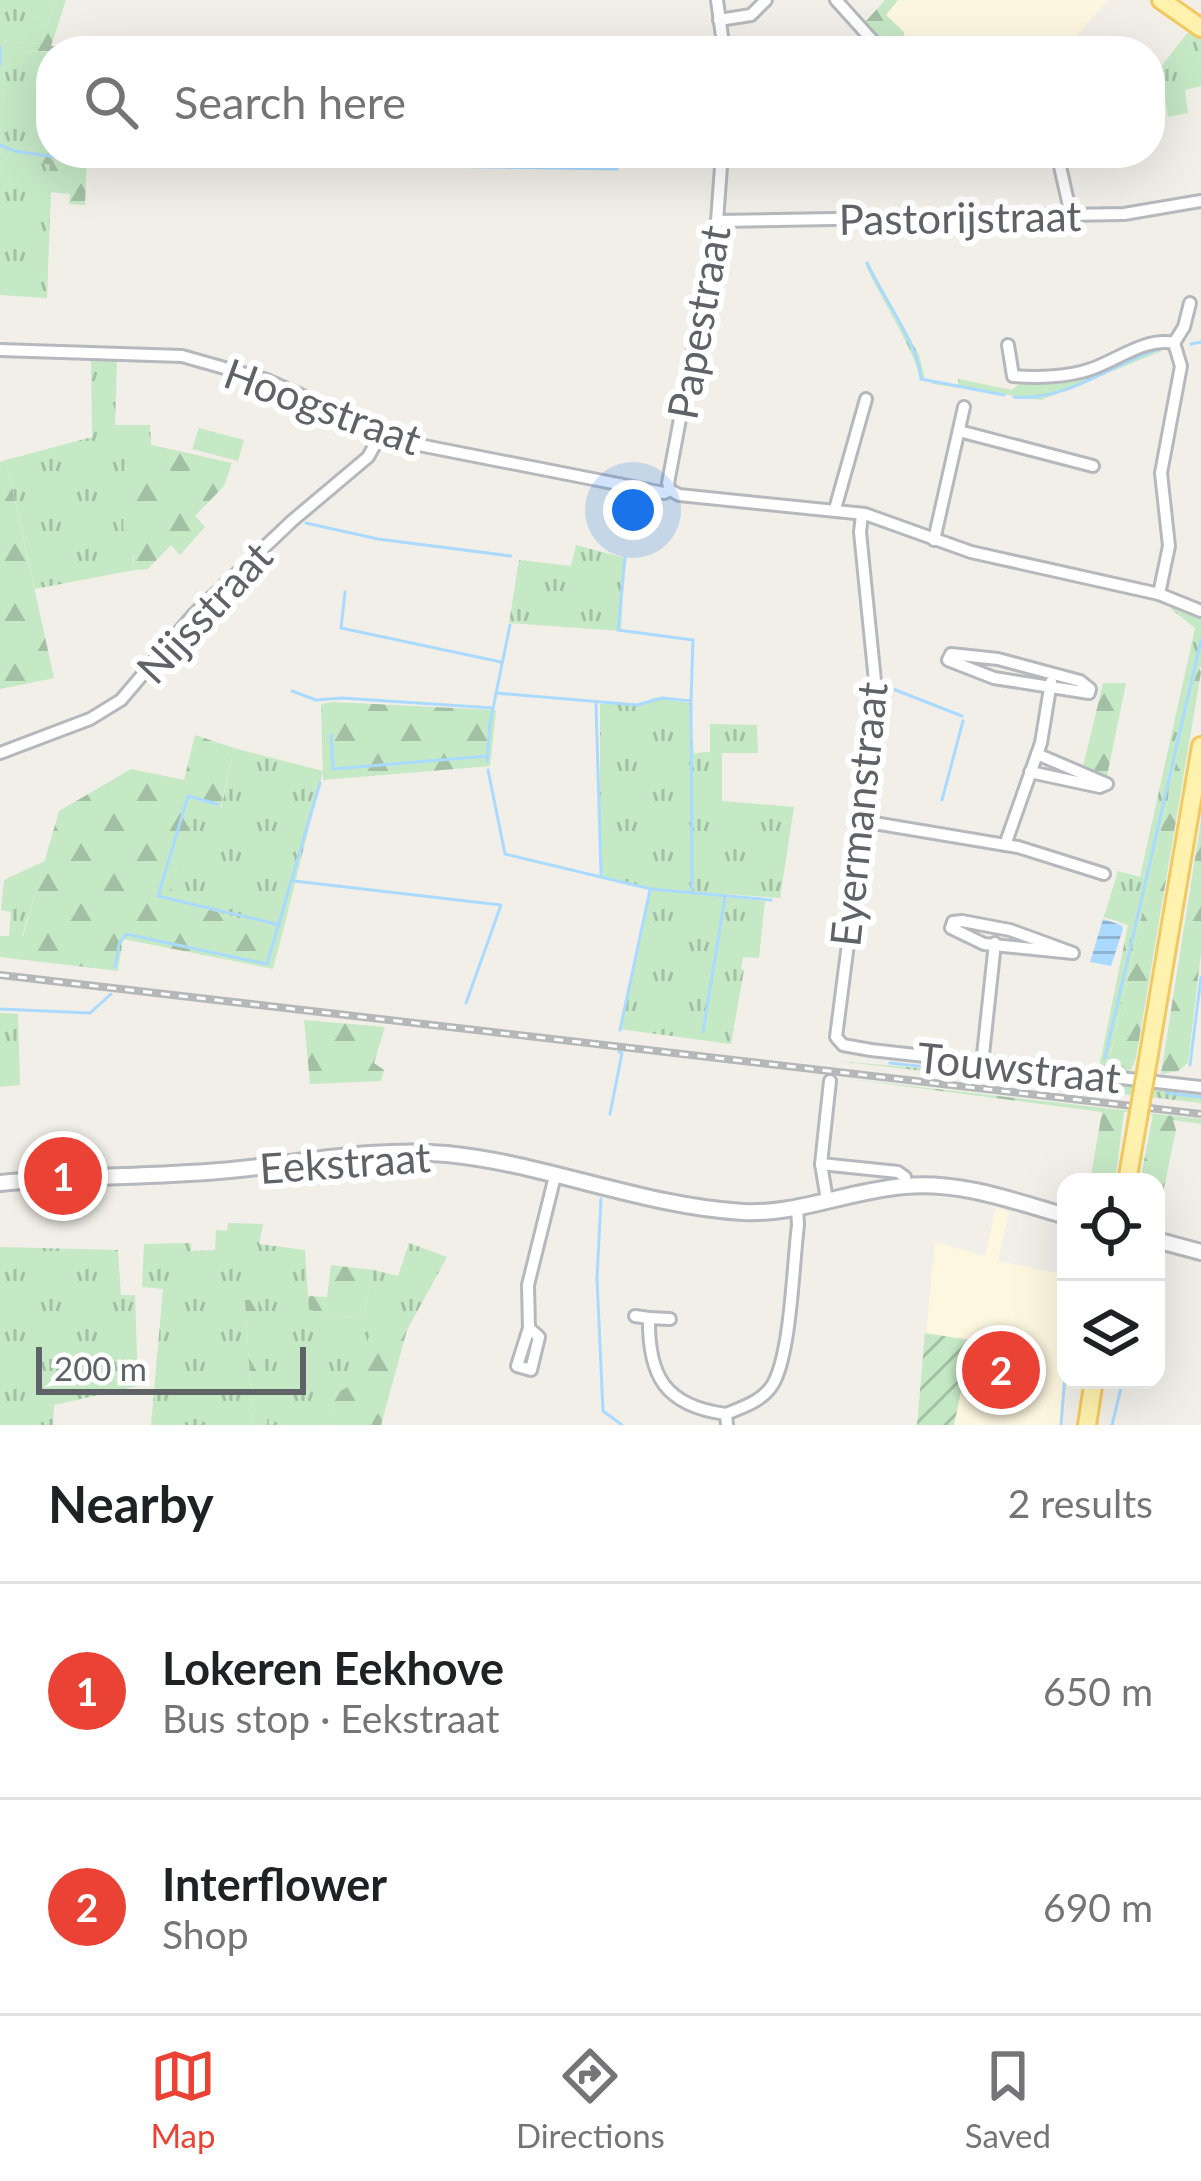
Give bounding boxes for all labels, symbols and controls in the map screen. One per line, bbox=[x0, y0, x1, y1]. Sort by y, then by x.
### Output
search box bbox=[36, 36, 1165, 168]
icon: search bbox=[78, 69, 144, 135]
text: Search here bbox=[174, 75, 406, 129]
street label: Pastorijstraat bbox=[838, 190, 1082, 244]
street label: Papestraat bbox=[656, 221, 740, 423]
street label: Hoogstraat bbox=[218, 347, 428, 465]
your location bbox=[603, 480, 663, 540]
street label: Nijsstraat bbox=[126, 531, 282, 693]
street label: Eyermanstraat bbox=[819, 679, 897, 949]
street label: Touwstraat bbox=[915, 1031, 1123, 1103]
pin: 1 bbox=[24, 1131, 102, 1221]
street label: Eekstraat bbox=[258, 1131, 432, 1193]
map controls bbox=[1057, 1173, 1165, 1389]
button: locate bbox=[1057, 1173, 1165, 1281]
button: layers bbox=[1057, 1281, 1165, 1389]
pin: 2 bbox=[962, 1325, 1040, 1415]
scale bar bbox=[36, 1341, 306, 1394]
text: 200 m bbox=[54, 1348, 147, 1388]
text: Nearby bbox=[48, 1473, 214, 1534]
text: 2 results bbox=[1008, 1480, 1153, 1526]
text: Lokeren Eekhove bbox=[162, 1641, 504, 1695]
text: 1 bbox=[76, 1668, 98, 1714]
text: 650 m bbox=[1043, 1668, 1153, 1714]
text: Bus stop · Eekstraat bbox=[162, 1695, 500, 1741]
text: Interflower bbox=[162, 1857, 387, 1911]
text: 2 bbox=[76, 1884, 98, 1930]
text: 690 m bbox=[1043, 1884, 1153, 1930]
text: Shop bbox=[162, 1911, 249, 1957]
tab: Map bbox=[150, 2043, 216, 2155]
tab: Directions bbox=[516, 2043, 665, 2155]
tab: Saved bbox=[965, 2043, 1051, 2155]

